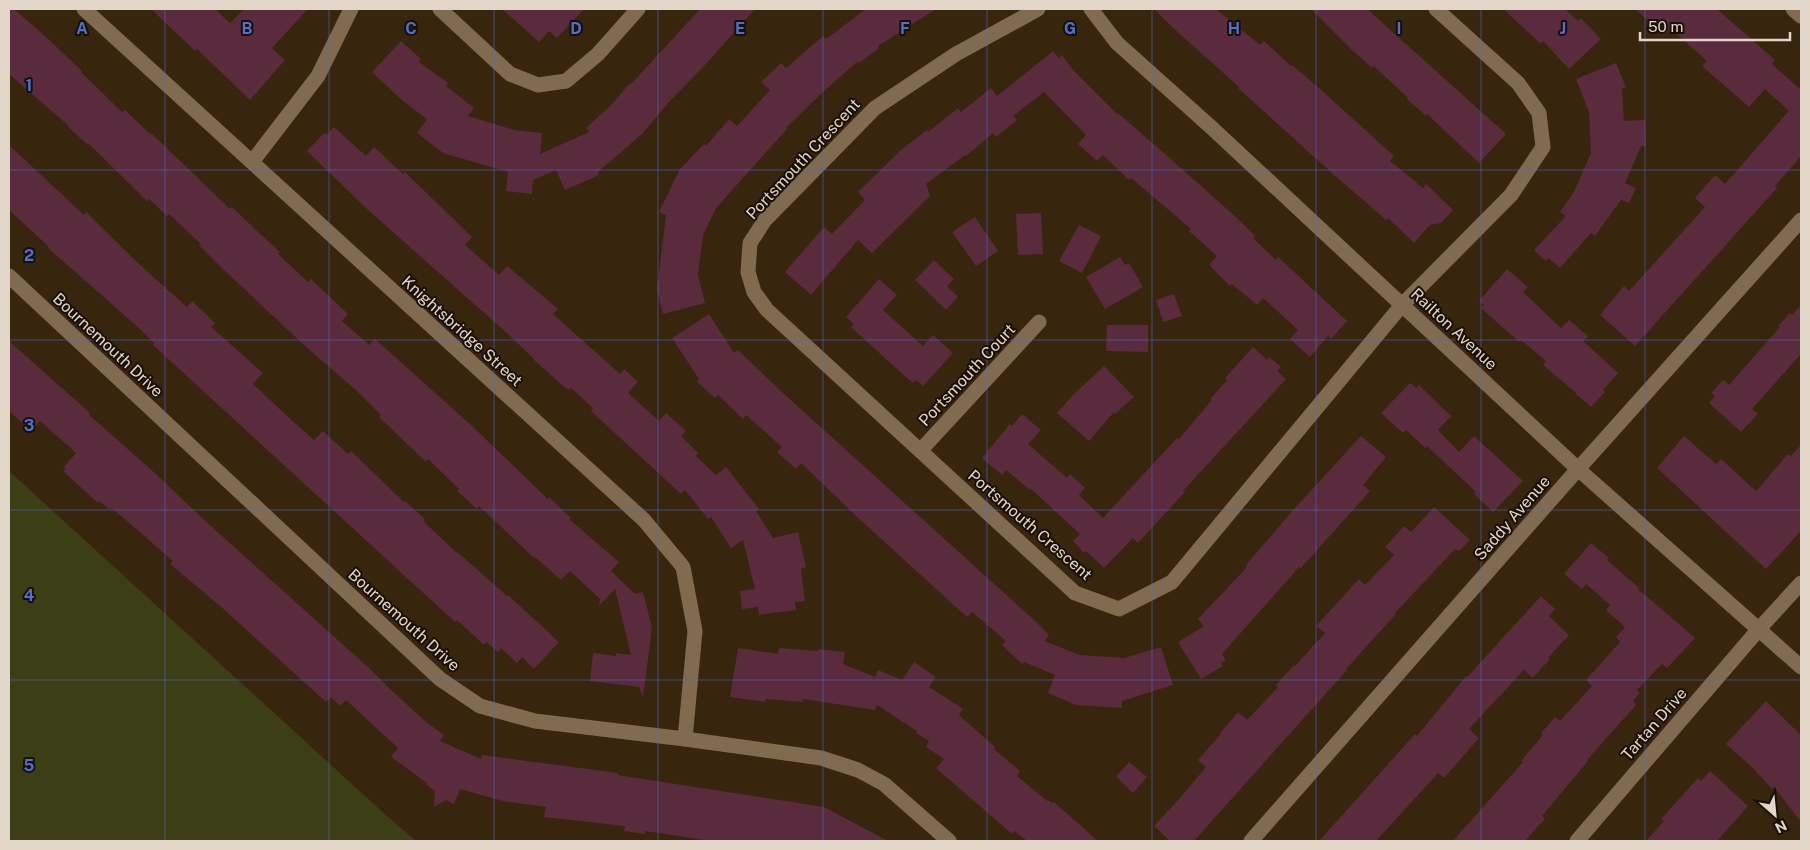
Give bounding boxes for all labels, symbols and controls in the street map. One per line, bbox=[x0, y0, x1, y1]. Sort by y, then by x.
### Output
scale bar bbox=[1640, 10, 1790, 42]
text: 50 m bbox=[1648, 18, 1683, 35]
text: A bbox=[76, 19, 88, 38]
text: B bbox=[242, 19, 253, 38]
text: C bbox=[405, 19, 417, 38]
text: D bbox=[570, 19, 582, 38]
text: E bbox=[735, 19, 745, 38]
text: F bbox=[900, 19, 910, 38]
text: G bbox=[1064, 19, 1076, 38]
text: H bbox=[1228, 19, 1240, 38]
text: I bbox=[1397, 19, 1401, 38]
text: J bbox=[1560, 19, 1566, 38]
text: 1 bbox=[26, 76, 32, 95]
street label: Portsmouth Crescent bbox=[742, 95, 864, 223]
text: 2 bbox=[24, 246, 34, 265]
street label: Knightsbridge Street bbox=[398, 272, 526, 390]
street label: Railton Avenue bbox=[1407, 284, 1501, 374]
street label: Bournemouth Drive bbox=[49, 289, 167, 401]
street label: Portsmouth Court bbox=[915, 320, 1019, 430]
text: 3 bbox=[24, 416, 34, 435]
street label: Portsmouth Crescent bbox=[964, 466, 1096, 584]
street label: Saddy Avenue bbox=[1470, 472, 1554, 564]
street label: Bournemouth Drive bbox=[344, 565, 464, 675]
text: 4 bbox=[24, 586, 35, 605]
street label: Tartan Drive bbox=[1617, 684, 1691, 764]
text: 5 bbox=[24, 756, 35, 775]
north arrow bbox=[1750, 790, 1800, 840]
text: N bbox=[1772, 817, 1789, 836]

